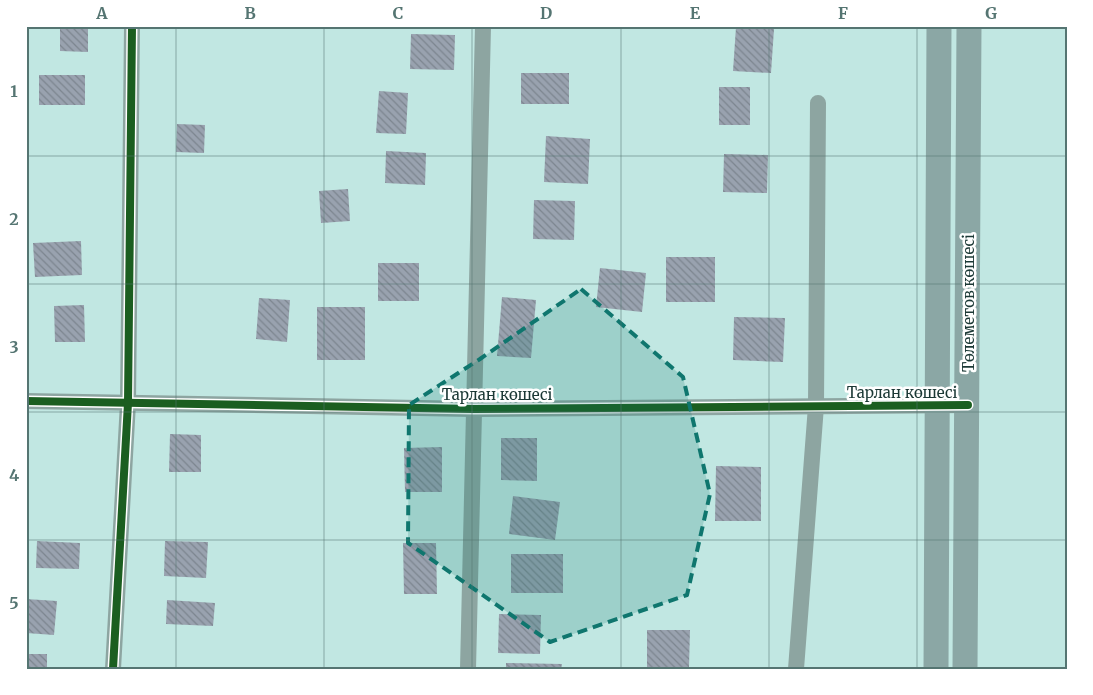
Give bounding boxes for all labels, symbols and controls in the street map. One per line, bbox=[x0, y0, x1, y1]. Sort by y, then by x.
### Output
text: A bbox=[95, 3, 108, 23]
text: B bbox=[244, 3, 256, 23]
text: C bbox=[393, 3, 403, 23]
text: D bbox=[540, 3, 552, 23]
text: E bbox=[690, 3, 701, 23]
text: F bbox=[838, 3, 848, 23]
text: G bbox=[985, 3, 997, 23]
text: 1 bbox=[10, 81, 18, 101]
text: 2 bbox=[9, 209, 19, 229]
street label: Төлеметов көшесі bbox=[959, 234, 978, 372]
text: 3 bbox=[9, 337, 19, 357]
street label: Тарлан көшесі bbox=[847, 383, 957, 402]
street label: Тарлан көшесі bbox=[442, 385, 552, 404]
text: 4 bbox=[9, 465, 19, 485]
text: 5 bbox=[9, 593, 19, 613]

